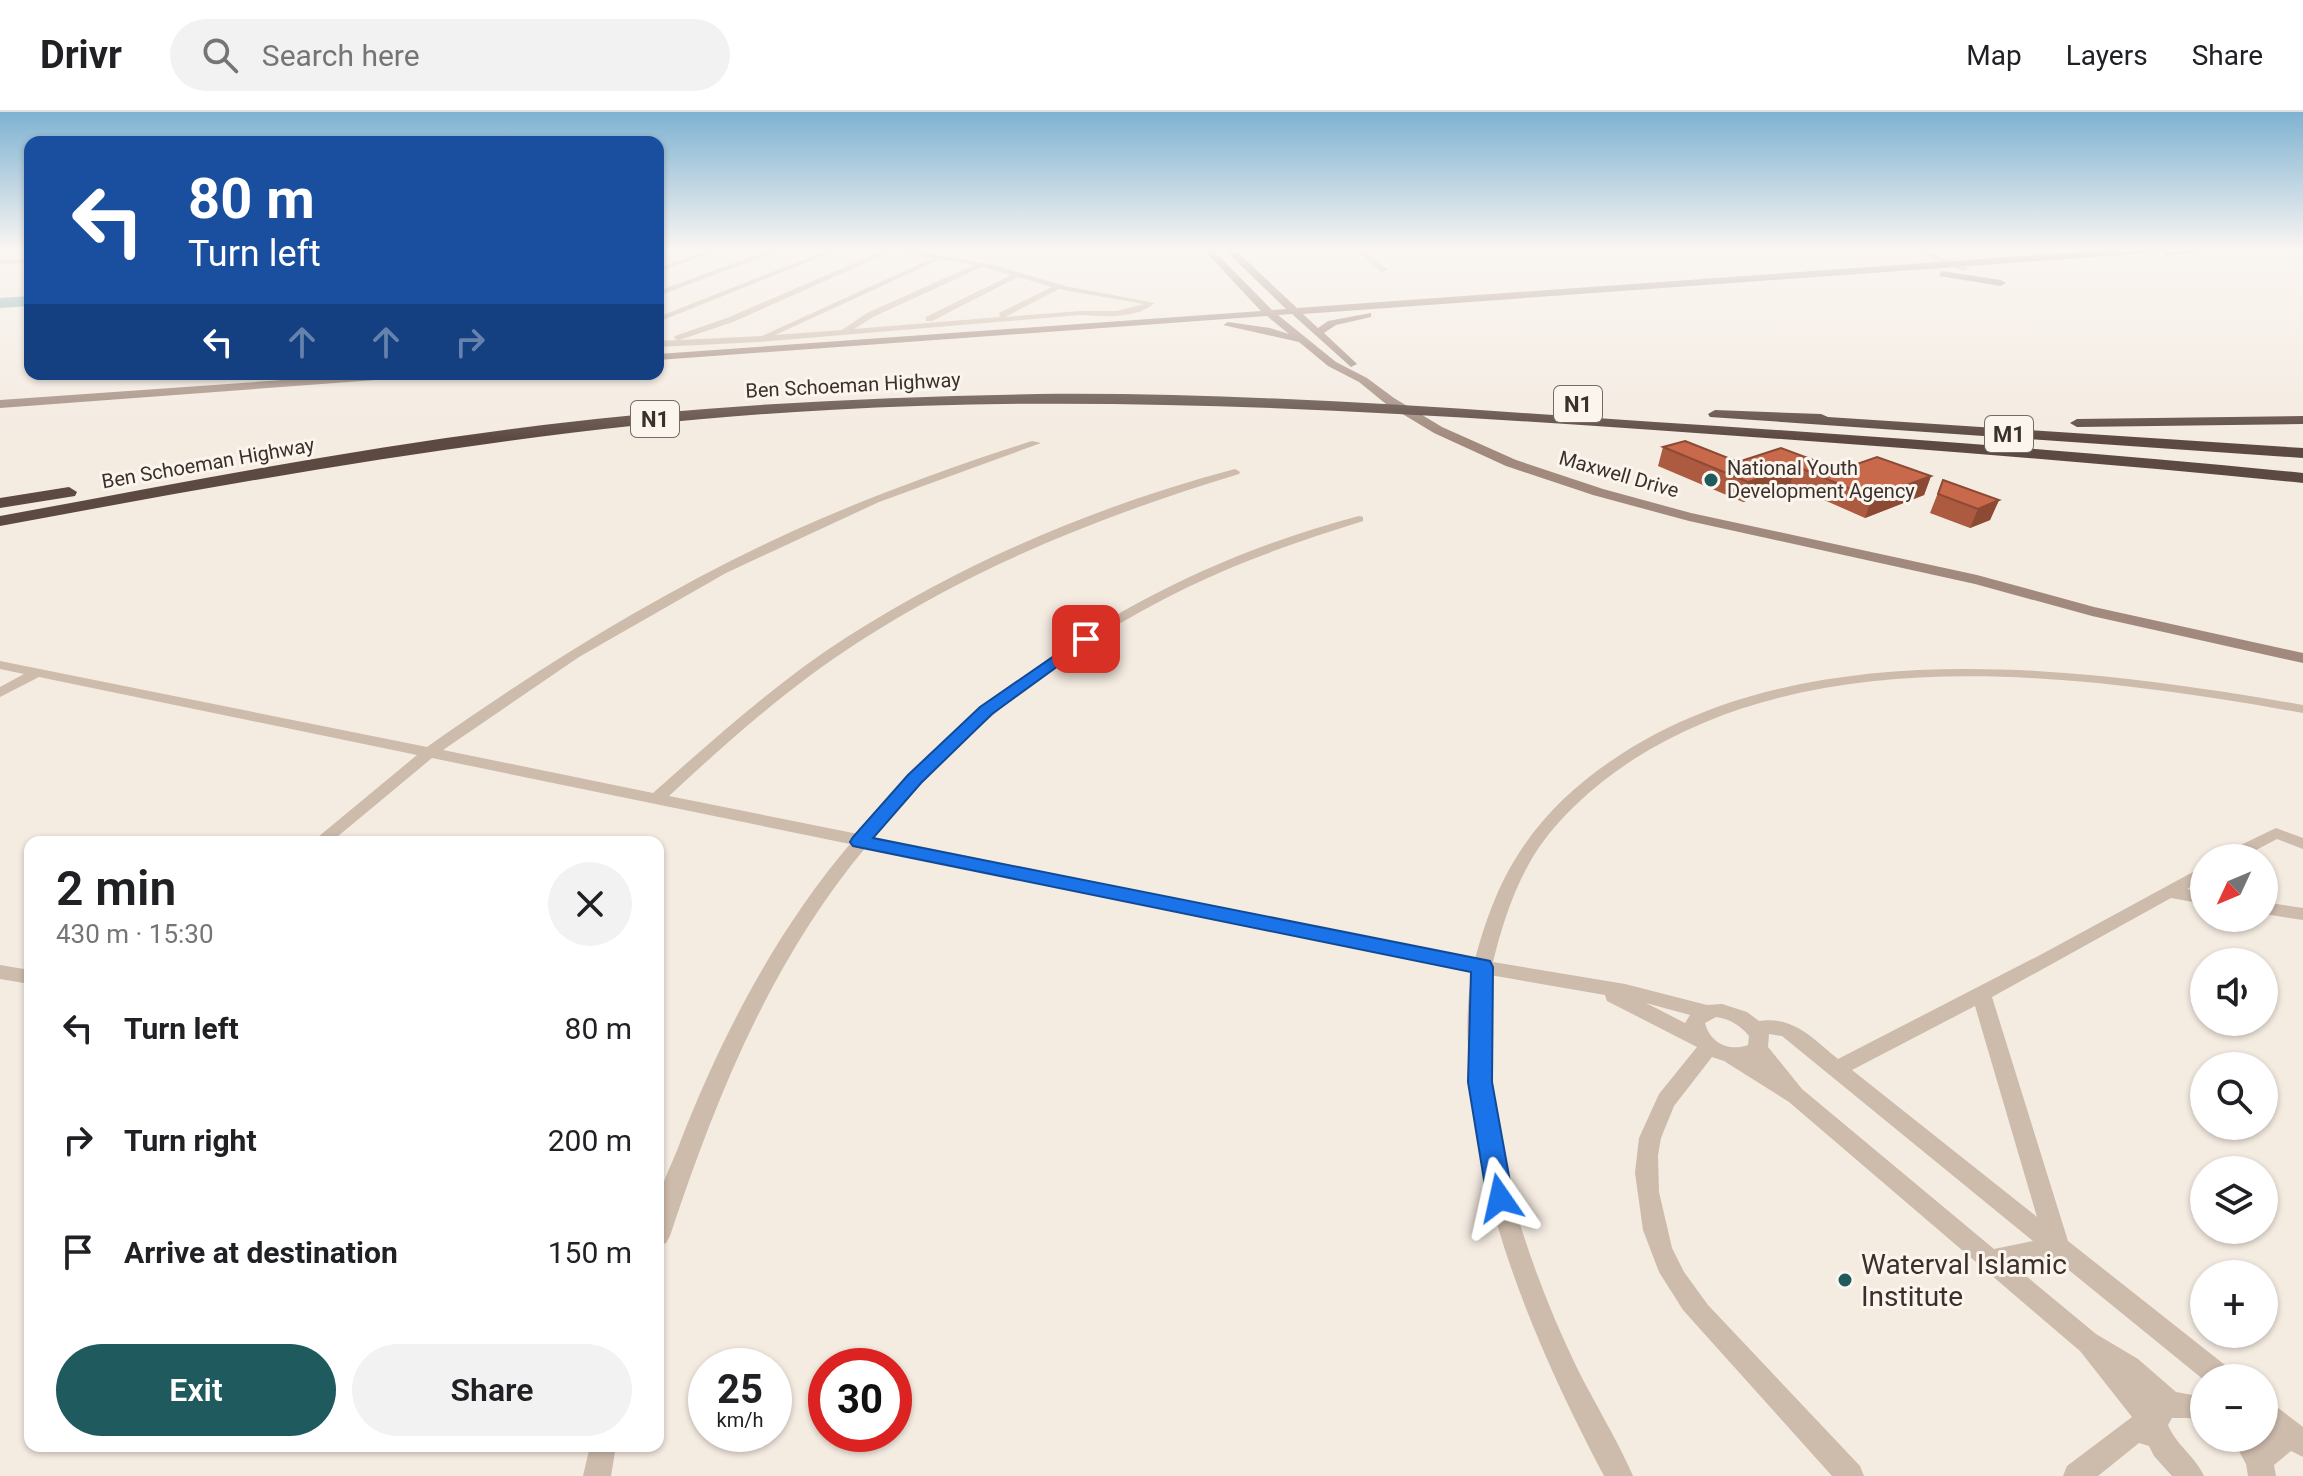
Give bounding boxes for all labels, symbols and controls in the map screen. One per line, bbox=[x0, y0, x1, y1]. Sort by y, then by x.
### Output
search box bbox=[170, 19, 730, 91]
text: Drivr bbox=[40, 33, 122, 77]
icon: search bbox=[198, 33, 242, 77]
text: Search here bbox=[262, 38, 420, 73]
text: Map bbox=[1966, 39, 2022, 72]
text: Layers bbox=[2066, 39, 2148, 72]
text: Share bbox=[2192, 39, 2263, 72]
text: 80 m bbox=[188, 166, 315, 232]
icon: left bbox=[56, 168, 160, 272]
text: Turn left bbox=[188, 233, 321, 275]
icon: left bbox=[196, 320, 240, 364]
icon: ahead bbox=[280, 320, 324, 364]
icon: ahead bbox=[364, 320, 408, 364]
icon: right bbox=[448, 320, 492, 364]
street label: Ben Schoeman Highway bbox=[745, 367, 962, 403]
road number: N1 bbox=[1554, 386, 1602, 422]
road number: N1 bbox=[631, 401, 679, 437]
road number: M1 bbox=[1985, 416, 2033, 452]
street label: Ben Schoeman Highway bbox=[100, 432, 317, 494]
street label: Maxwell Drive bbox=[1556, 445, 1682, 503]
place label: National Youth Development Agency bbox=[1727, 456, 1915, 503]
marker: National Youth Development Agency bbox=[1702, 471, 1720, 489]
pin bbox=[1052, 605, 1120, 673]
icon: arrive bbox=[1064, 617, 1108, 661]
north arrow bbox=[2190, 844, 2278, 932]
map controls bbox=[2190, 844, 2278, 1452]
text: 2 min bbox=[56, 860, 176, 917]
button: close bbox=[548, 862, 632, 946]
text: 430 m · 15:30 bbox=[56, 919, 214, 949]
button: sound bbox=[2190, 948, 2278, 1036]
icon: left bbox=[56, 1006, 100, 1050]
text: Turn left bbox=[124, 1011, 239, 1046]
text: 80 m bbox=[565, 1011, 632, 1046]
button: search bbox=[2190, 1052, 2278, 1140]
icon: right bbox=[56, 1118, 100, 1162]
text: Turn right bbox=[124, 1123, 257, 1158]
text: 200 m bbox=[548, 1123, 632, 1158]
position arrow bbox=[1458, 1156, 1542, 1240]
button: layers bbox=[2190, 1156, 2278, 1244]
icon: arrive bbox=[56, 1230, 100, 1274]
text: Arrive at destination bbox=[124, 1235, 398, 1270]
text: 150 m bbox=[548, 1235, 632, 1270]
place label: Waterval Islamic Institute bbox=[1861, 1248, 2067, 1313]
button: + bbox=[2190, 1260, 2278, 1348]
marker: Waterval Islamic Institute bbox=[1836, 1271, 1854, 1289]
button: Exit bbox=[56, 1344, 336, 1436]
button: Share bbox=[352, 1344, 632, 1436]
speed limit sign: 30 bbox=[808, 1348, 912, 1452]
button: − bbox=[2190, 1364, 2278, 1452]
text: 25 bbox=[717, 1366, 763, 1413]
text: km/h bbox=[717, 1408, 763, 1432]

